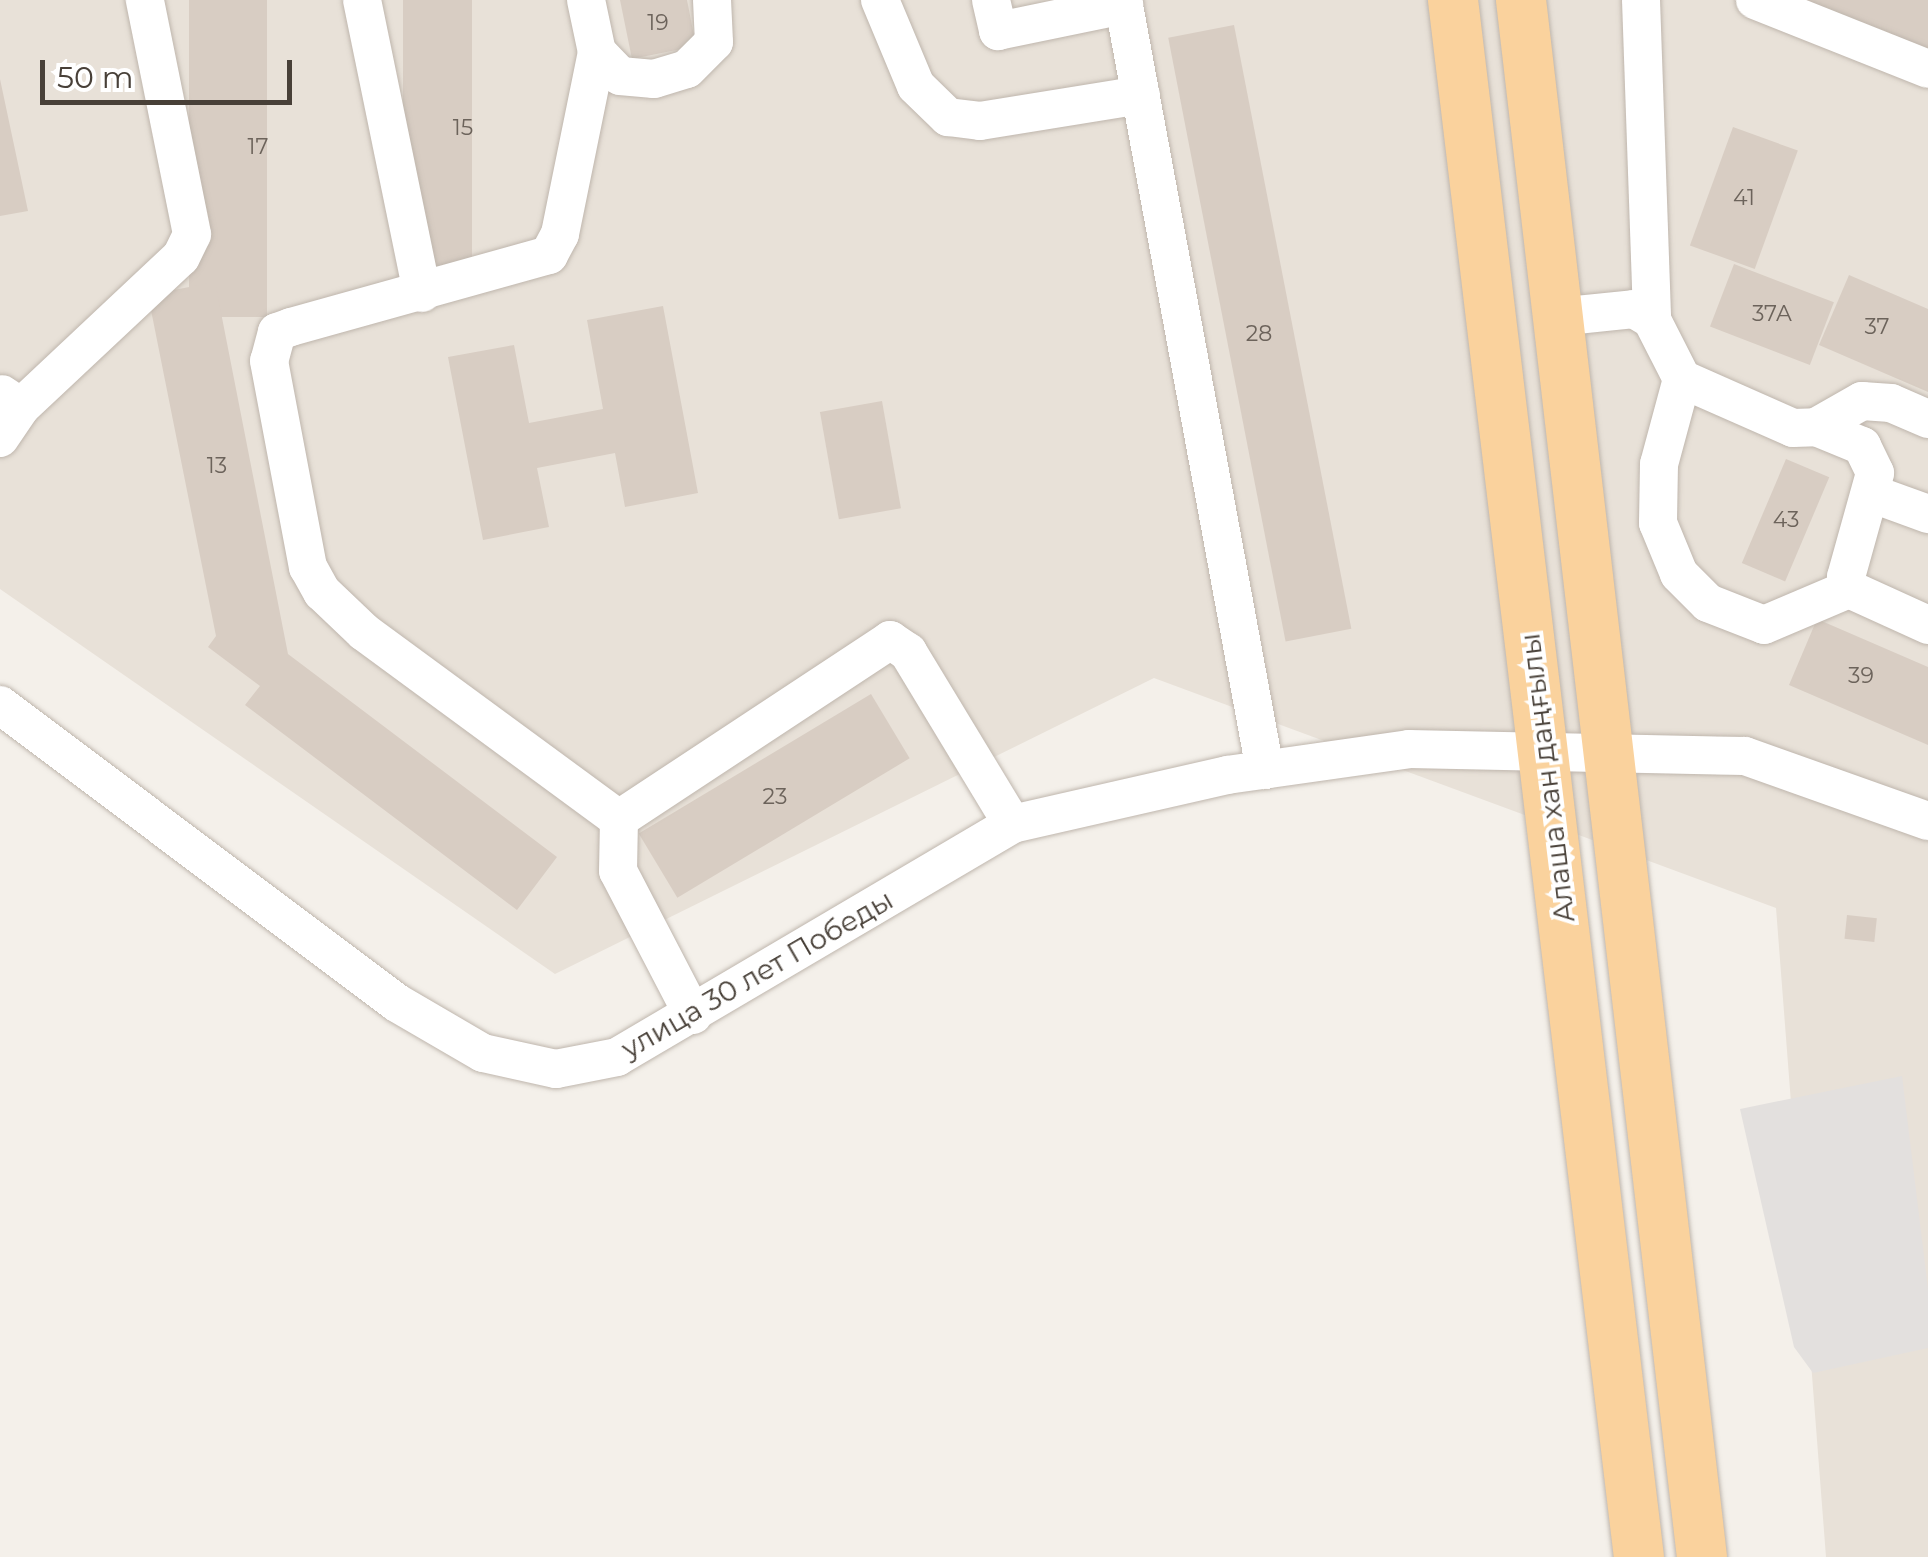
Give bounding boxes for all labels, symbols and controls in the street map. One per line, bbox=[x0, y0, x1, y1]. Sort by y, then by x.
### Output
house number: 19 bbox=[647, 10, 669, 36]
scale bar bbox=[45, 40, 298, 102]
text: 50 m bbox=[57, 59, 134, 96]
house number: 15 bbox=[453, 115, 473, 141]
house number: 17 bbox=[248, 134, 268, 160]
house number: 41 bbox=[1733, 185, 1755, 211]
house number: 37А bbox=[1752, 301, 1792, 327]
house number: 37 bbox=[1864, 314, 1890, 340]
house number: 28 bbox=[1246, 321, 1272, 347]
house number: 13 bbox=[207, 453, 227, 479]
house number: 43 bbox=[1773, 507, 1799, 533]
street label: Алаша хан даңғылы bbox=[1513, 631, 1581, 925]
house number: 39 bbox=[1848, 663, 1874, 689]
house number: 23 bbox=[763, 784, 787, 810]
street label: улица 30 лет Победы bbox=[615, 882, 899, 1066]

